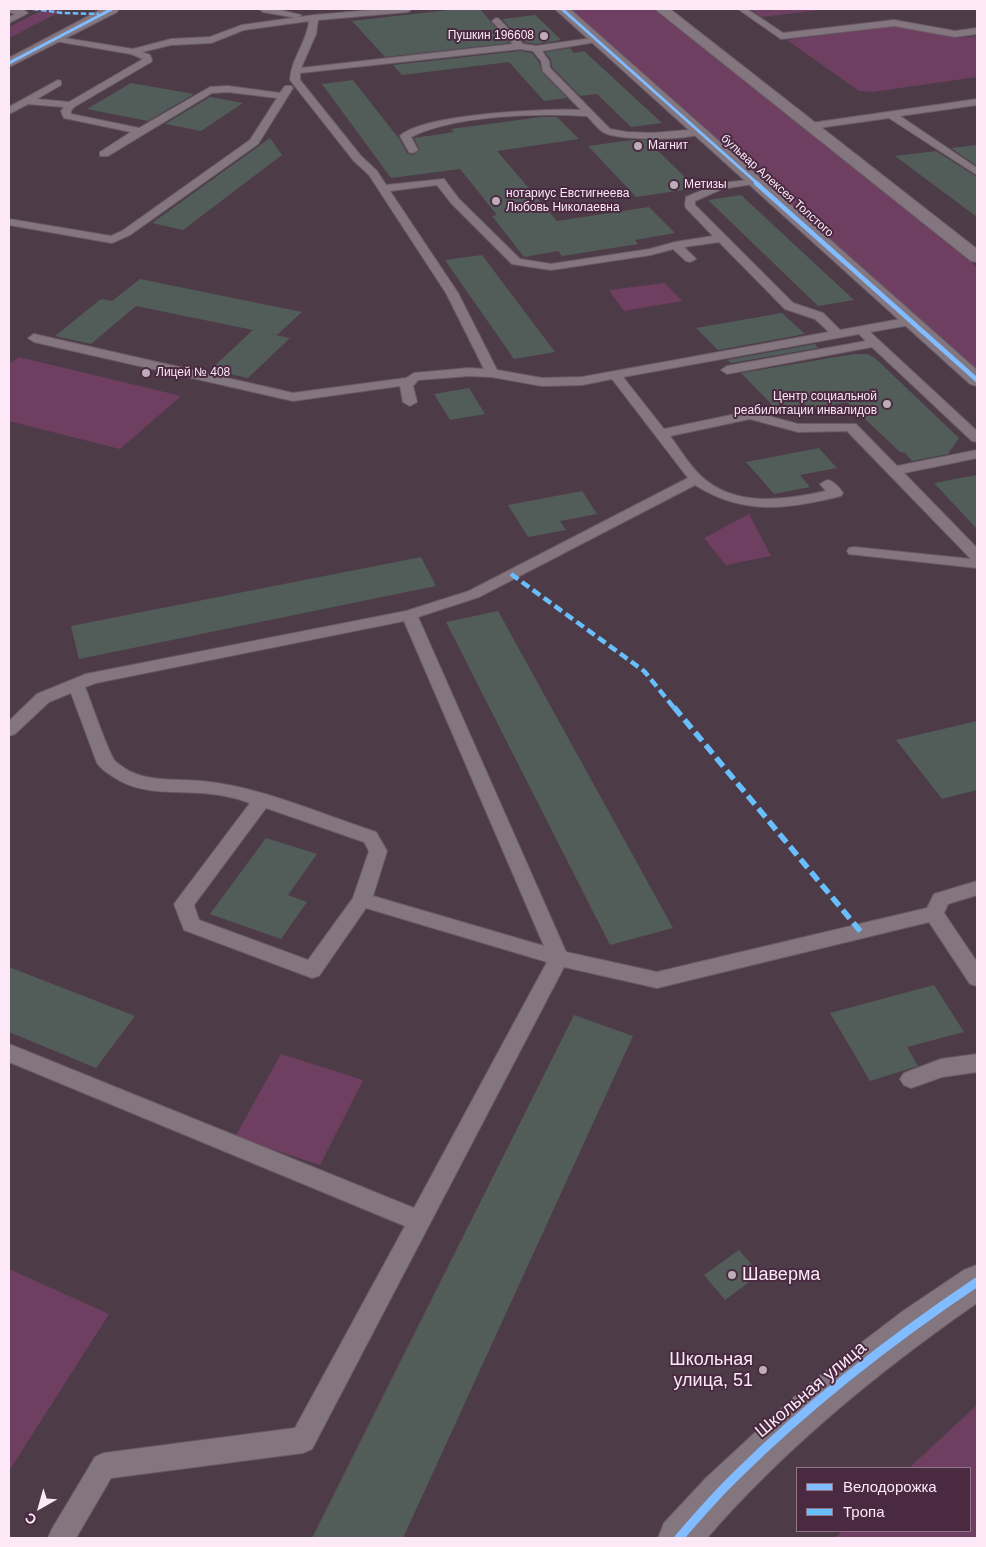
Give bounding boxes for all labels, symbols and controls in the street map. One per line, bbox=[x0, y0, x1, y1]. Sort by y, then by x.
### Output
place label: Пушкин 196608 bbox=[448, 29, 534, 43]
marker: Пушкин 196608 bbox=[538, 30, 550, 42]
street label: бульвар Алексея Толстого bbox=[718, 132, 836, 240]
place label: Магнит bbox=[648, 139, 688, 153]
marker: Магнит bbox=[632, 140, 644, 152]
place label: Метизы bbox=[684, 178, 727, 192]
marker: Метизы bbox=[668, 179, 680, 191]
place label: нотариус Евстигнеева Любовь Николаевна bbox=[506, 187, 629, 215]
marker: нотариус Евстигнеева Любовь Николаевна bbox=[490, 195, 502, 207]
place label: Лицей № 408 bbox=[156, 366, 230, 380]
marker: Лицей № 408 bbox=[140, 367, 152, 379]
place label: Центр социальной реабилитации инвалидов bbox=[734, 390, 877, 418]
marker: Центр социальной реабилитации инвалидов bbox=[881, 398, 893, 410]
place label: Шаверма bbox=[742, 1264, 820, 1286]
marker: Шаверма bbox=[726, 1269, 738, 1281]
street label: Школьная улица bbox=[751, 1337, 871, 1443]
place label: Школьная улица, 51 bbox=[669, 1349, 753, 1392]
marker: Школьная улица, 51 bbox=[757, 1364, 769, 1376]
legend bbox=[796, 1467, 971, 1532]
text: Велодорожка bbox=[843, 1478, 937, 1495]
north arrow bbox=[15, 1482, 65, 1532]
text: Тропа bbox=[843, 1503, 884, 1520]
text: С bbox=[22, 1509, 40, 1528]

